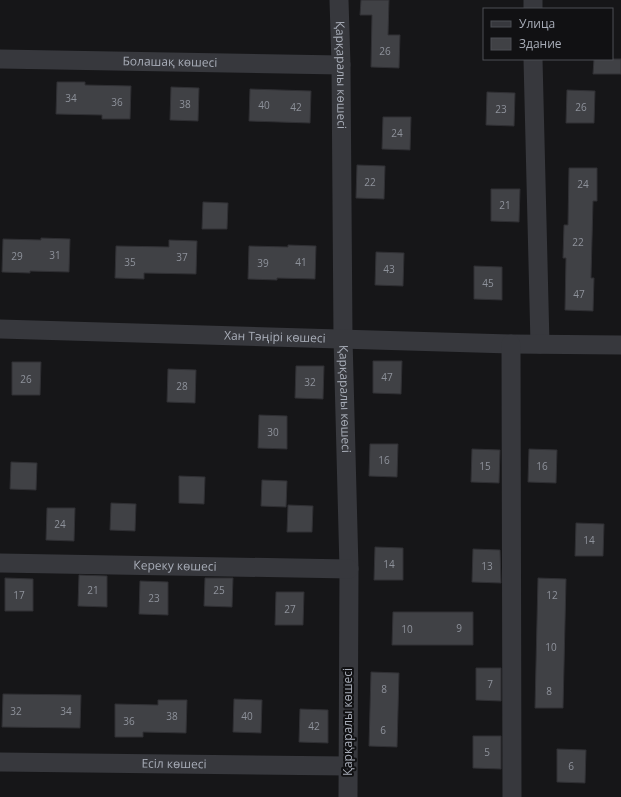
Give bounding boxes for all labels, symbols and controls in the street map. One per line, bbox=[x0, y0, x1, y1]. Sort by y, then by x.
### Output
legend bbox=[483, 8, 613, 60]
text: Улица bbox=[519, 15, 555, 32]
street label: Қарқаралы көшесі bbox=[332, 21, 350, 129]
text: Здание bbox=[519, 35, 562, 52]
house number: 26 bbox=[379, 44, 391, 58]
street label: Болашақ көшесі bbox=[122, 52, 218, 71]
house number: 34 bbox=[65, 91, 77, 105]
house number: 36 bbox=[111, 95, 123, 109]
house number: 38 bbox=[179, 97, 191, 111]
house number: 40 bbox=[258, 98, 270, 112]
house number: 42 bbox=[290, 100, 302, 114]
house number: 26 bbox=[575, 100, 587, 114]
house number: 23 bbox=[495, 102, 507, 116]
house number: 24 bbox=[391, 126, 403, 140]
house number: 22 bbox=[364, 175, 376, 189]
house number: 24 bbox=[577, 177, 589, 191]
house number: 21 bbox=[499, 198, 511, 212]
house number: 22 bbox=[572, 235, 584, 249]
house number: 31 bbox=[49, 248, 61, 262]
house number: 29 bbox=[11, 249, 23, 263]
house number: 37 bbox=[176, 250, 188, 264]
house number: 35 bbox=[124, 255, 136, 269]
house number: 41 bbox=[295, 255, 307, 269]
house number: 39 bbox=[257, 256, 269, 270]
house number: 43 bbox=[383, 262, 395, 276]
house number: 45 bbox=[482, 276, 494, 290]
house number: 47 bbox=[573, 287, 585, 301]
street label: Хан Тәңірі көшесі bbox=[224, 327, 326, 347]
street label: Қарқаралы көшесі bbox=[335, 345, 355, 453]
house number: 47 bbox=[381, 370, 393, 384]
house number: 26 bbox=[20, 372, 32, 386]
house number: 32 bbox=[304, 375, 316, 389]
house number: 28 bbox=[176, 379, 188, 393]
house number: 30 bbox=[267, 425, 279, 439]
house number: 16 bbox=[378, 453, 390, 467]
house number: 15 bbox=[479, 459, 491, 473]
house number: 16 bbox=[536, 459, 548, 473]
house number: 24 bbox=[54, 517, 66, 531]
house number: 14 bbox=[583, 533, 595, 547]
street label: Кереку көшесі bbox=[133, 556, 217, 575]
house number: 14 bbox=[383, 557, 395, 571]
house number: 13 bbox=[481, 559, 493, 573]
house number: 21 bbox=[87, 583, 99, 597]
house number: 25 bbox=[213, 583, 225, 597]
house number: 17 bbox=[13, 588, 25, 602]
house number: 12 bbox=[546, 588, 558, 602]
house number: 23 bbox=[148, 591, 160, 605]
house number: 27 bbox=[284, 602, 296, 616]
house number: 9 bbox=[456, 621, 462, 635]
house number: 10 bbox=[401, 622, 413, 636]
house number: 10 bbox=[545, 640, 557, 654]
street label: Қарқаралы көшесі bbox=[339, 668, 356, 776]
house number: 7 bbox=[487, 677, 493, 691]
house number: 8 bbox=[381, 682, 387, 696]
house number: 8 bbox=[546, 684, 552, 698]
house number: 32 bbox=[10, 704, 22, 718]
house number: 34 bbox=[60, 704, 72, 718]
house number: 38 bbox=[166, 709, 178, 723]
house number: 40 bbox=[241, 709, 253, 723]
house number: 36 bbox=[123, 714, 135, 728]
house number: 42 bbox=[308, 719, 320, 733]
house number: 6 bbox=[380, 723, 386, 737]
house number: 5 bbox=[484, 745, 490, 759]
street label: Есіл көшесі bbox=[141, 755, 207, 772]
house number: 6 bbox=[568, 759, 574, 773]

